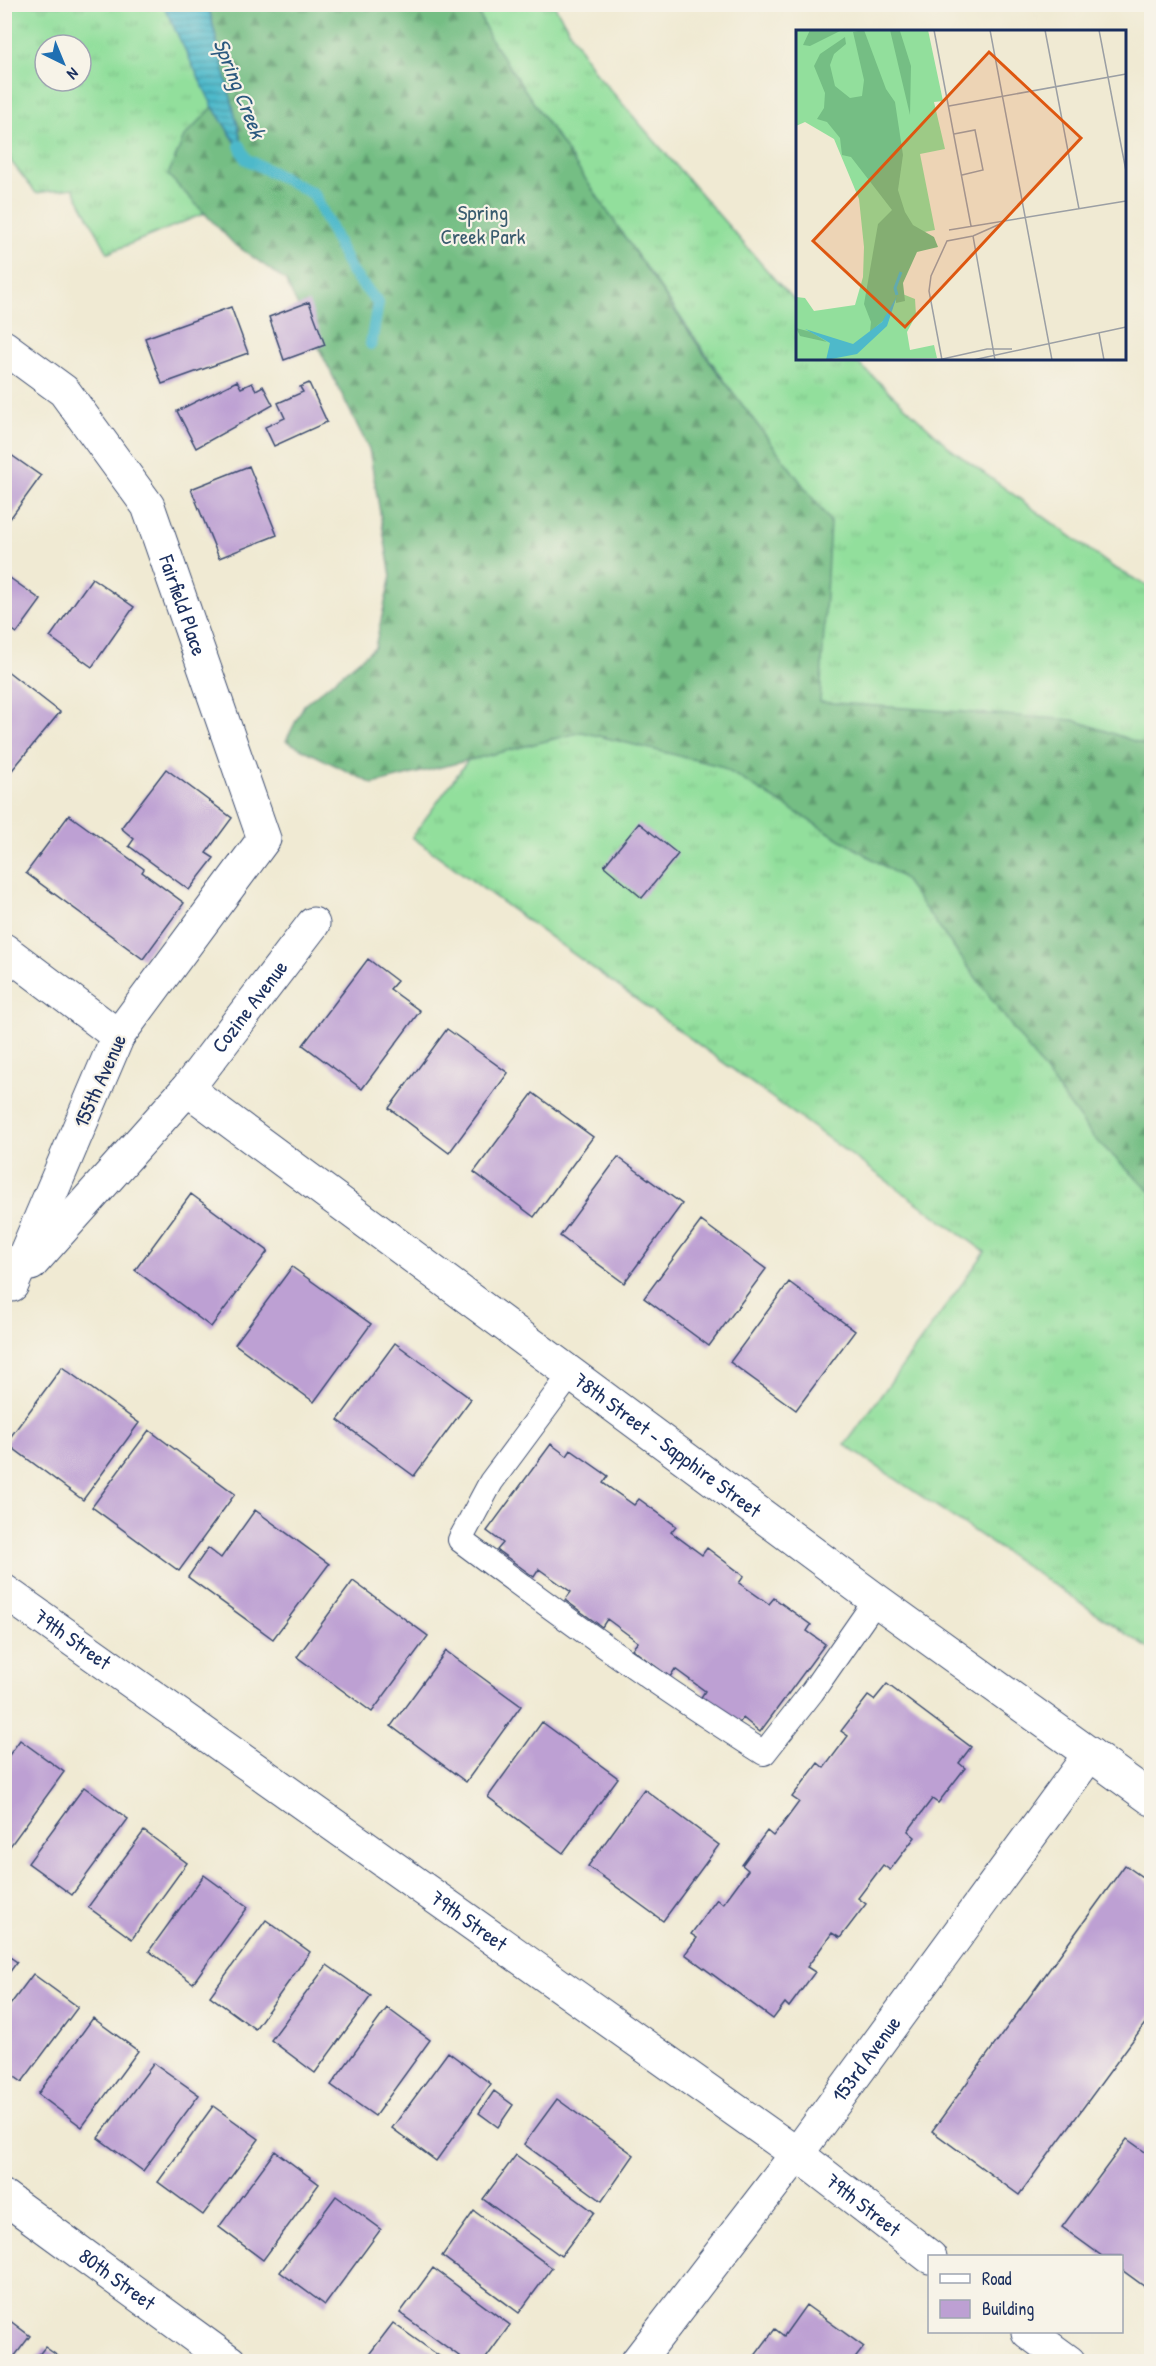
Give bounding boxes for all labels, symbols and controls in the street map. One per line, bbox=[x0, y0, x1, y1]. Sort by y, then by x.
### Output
inset map bbox=[796, 30, 1126, 360]
north arrow bbox=[33, 33, 93, 93]
water label: Spring Creek bbox=[206, 34, 274, 144]
text: N bbox=[62, 63, 84, 85]
park label: Spring Creek Park bbox=[441, 198, 526, 251]
street label: Fairfield Place bbox=[152, 550, 214, 659]
street label: Cozine Avenue bbox=[205, 954, 294, 1059]
street label: 155th Avenue bbox=[66, 1029, 133, 1132]
street label: 78th Street - Sapphire Street bbox=[568, 1366, 768, 1525]
street label: 79th Street bbox=[29, 1602, 118, 1677]
street label: 79th Street bbox=[425, 1883, 514, 1958]
street label: 153rd Avenue bbox=[825, 2010, 907, 2108]
street label: 79th Street bbox=[820, 2166, 908, 2244]
street label: 80th Street bbox=[73, 2241, 162, 2317]
legend bbox=[928, 2255, 1123, 2333]
text: Road bbox=[982, 2266, 1012, 2291]
text: Building bbox=[982, 2296, 1034, 2321]

